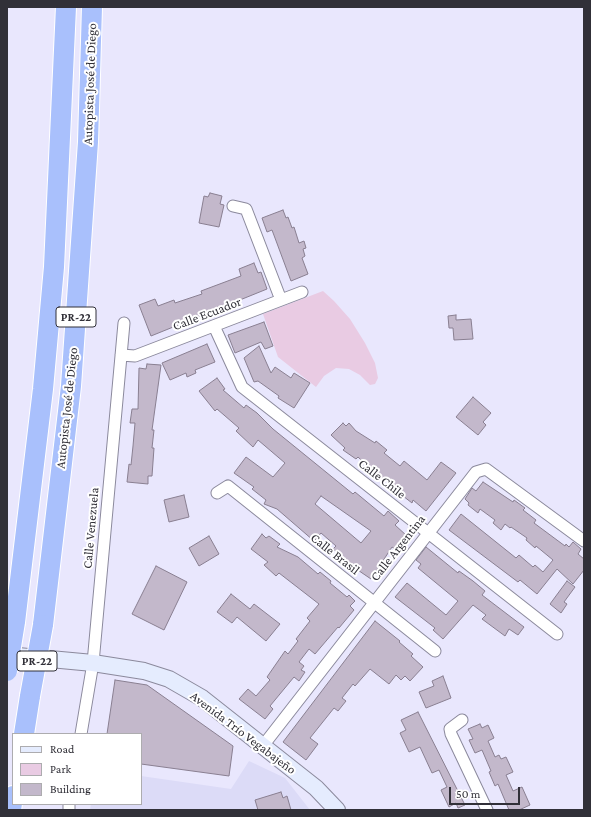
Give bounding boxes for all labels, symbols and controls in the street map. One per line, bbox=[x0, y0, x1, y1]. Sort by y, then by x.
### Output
street label: Autopista José de Diego bbox=[80, 23, 100, 145]
street label: Calle Ecuador bbox=[171, 294, 243, 334]
road number: PR-22 bbox=[56, 307, 96, 327]
street label: Autopista José de Diego bbox=[53, 347, 81, 469]
street label: Calle Chile bbox=[355, 456, 409, 502]
street label: Calle Venezuela bbox=[80, 487, 102, 569]
street label: Calle Argentina bbox=[367, 512, 429, 584]
street label: Calle Brasil bbox=[307, 530, 363, 578]
road number: PR-22 bbox=[17, 651, 57, 671]
street label: Avenida Trío Vegabajeño bbox=[187, 688, 299, 778]
legend bbox=[12, 733, 142, 805]
text: Road bbox=[50, 742, 74, 756]
text: Park bbox=[50, 762, 71, 776]
scale bar bbox=[451, 779, 522, 805]
text: Building bbox=[50, 782, 91, 796]
text: 50 m bbox=[456, 787, 480, 801]

